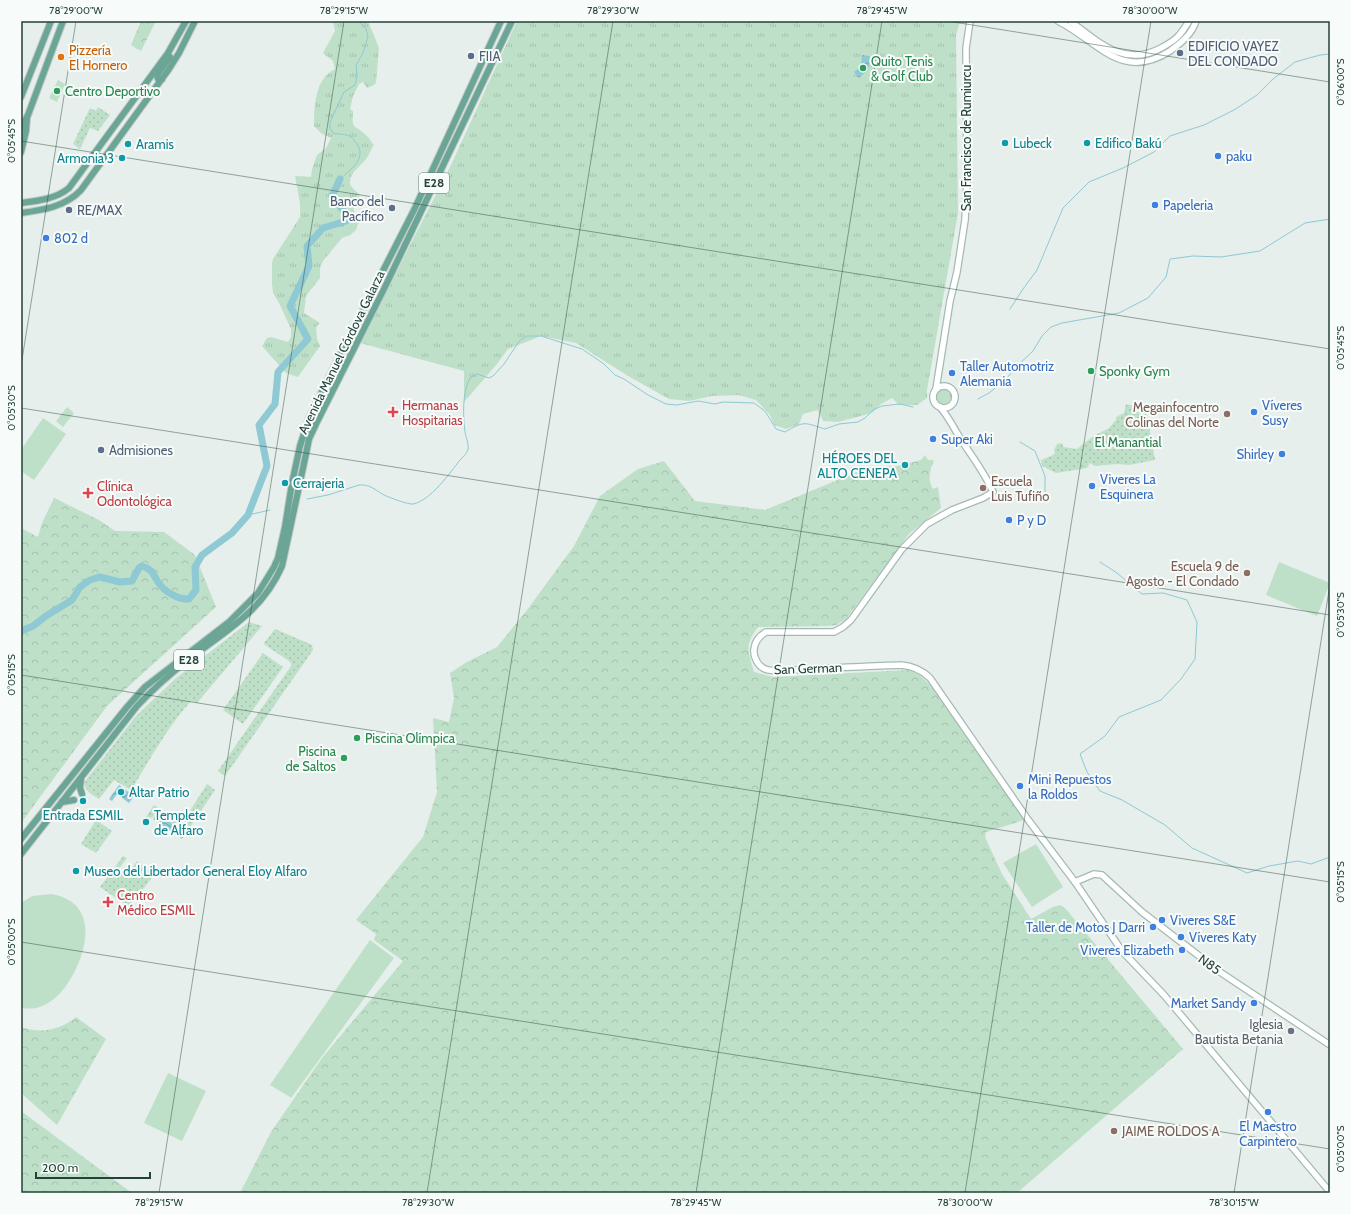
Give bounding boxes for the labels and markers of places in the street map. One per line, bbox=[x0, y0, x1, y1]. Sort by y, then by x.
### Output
place label: EDIFICIO VAYEZ DEL CONDADO bbox=[1188, 38, 1279, 69]
place label: Pizzería El Hornero bbox=[69, 42, 127, 73]
place label: FIIA bbox=[479, 48, 500, 64]
marker: EDIFICIO VAYEZ DEL CONDADO bbox=[1175, 48, 1185, 58]
marker: FIIA bbox=[466, 51, 476, 61]
marker: Pizzería El Hornero bbox=[56, 52, 66, 62]
place label: Quito Tenis & Golf Club bbox=[871, 53, 933, 84]
marker: Quito Tenis & Golf Club bbox=[858, 63, 868, 73]
place label: Centro Deportivo bbox=[65, 83, 160, 99]
marker: Centro Deportivo bbox=[52, 86, 62, 96]
place label: Lubeck bbox=[1013, 135, 1052, 151]
place label: Edifico Bakú bbox=[1095, 135, 1162, 151]
place label: Aramis bbox=[136, 136, 174, 152]
marker: Lubeck bbox=[1000, 138, 1010, 148]
marker: Edifico Bakú bbox=[1082, 138, 1092, 148]
marker: Aramis bbox=[123, 139, 133, 149]
place label: paku bbox=[1226, 148, 1252, 164]
place label: Armonia 3 bbox=[57, 150, 114, 166]
marker: paku bbox=[1213, 151, 1223, 161]
marker: Armonia 3 bbox=[117, 153, 127, 163]
place label: Banco del Pacífico bbox=[330, 193, 384, 224]
place label: Papeleria bbox=[1163, 197, 1214, 213]
marker: Papeleria bbox=[1150, 200, 1160, 210]
place label: RE/MAX bbox=[77, 202, 123, 218]
marker: Banco del Pacífico bbox=[387, 203, 397, 213]
marker: RE/MAX bbox=[64, 205, 74, 215]
place label: 802 d bbox=[54, 230, 88, 246]
marker: 802 d bbox=[41, 233, 51, 243]
place label: Taller Automotriz Alemania bbox=[960, 358, 1054, 389]
place label: Sponky Gym bbox=[1099, 363, 1170, 379]
marker: Sponky Gym bbox=[1086, 366, 1096, 376]
marker: Taller Automotriz Alemania bbox=[947, 368, 957, 378]
place label: Hermanas Hospitarias bbox=[402, 397, 463, 428]
place label: Víveres Susy bbox=[1262, 397, 1303, 428]
place label: Megainfocentro Colinas del Norte bbox=[1125, 399, 1219, 430]
marker: Hermanas Hospitarias bbox=[387, 406, 399, 418]
marker: Víveres Susy bbox=[1249, 407, 1259, 417]
marker: Megainfocentro Colinas del Norte bbox=[1222, 409, 1232, 419]
place label: Super Aki bbox=[941, 431, 993, 447]
marker: Super Aki bbox=[928, 434, 938, 444]
place label: Admisiones bbox=[109, 442, 173, 458]
marker: Admisiones bbox=[96, 445, 106, 455]
place label: Shirley bbox=[1236, 446, 1274, 462]
place label: HÉROES DEL ALTO CENEPA bbox=[817, 449, 897, 481]
marker: Shirley bbox=[1277, 449, 1287, 459]
marker: HÉROES DEL ALTO CENEPA bbox=[900, 460, 910, 470]
place label: Viveres La Esquinera bbox=[1100, 471, 1157, 502]
place label: Escuela Luis Tufiño bbox=[991, 473, 1049, 504]
place label: Cerrajeria bbox=[293, 475, 345, 492]
place label: Clínica Odontológica bbox=[97, 478, 172, 509]
marker: Cerrajeria bbox=[280, 478, 290, 488]
marker: Viveres La Esquinera bbox=[1087, 481, 1097, 491]
marker: Escuela Luis Tufiño bbox=[978, 483, 988, 493]
marker: Clínica Odontológica bbox=[82, 487, 94, 499]
place label: P y D bbox=[1017, 512, 1046, 528]
marker: P y D bbox=[1004, 515, 1014, 525]
place label: Escuela 9 de Agosto - El Condado bbox=[1126, 558, 1239, 589]
marker: Escuela 9 de Agosto - El Condado bbox=[1242, 568, 1252, 578]
place label: Piscina Olímpica bbox=[365, 730, 456, 746]
marker: Piscina Olímpica bbox=[352, 733, 362, 743]
place label: Piscina de Saltos bbox=[286, 743, 337, 774]
marker: Piscina de Saltos bbox=[339, 753, 349, 763]
place label: Mini Repuestos la Roldos bbox=[1028, 771, 1112, 802]
marker: Mini Repuestos la Roldos bbox=[1015, 781, 1025, 791]
place label: Altar Patrio bbox=[129, 784, 189, 800]
marker: Altar Patrio bbox=[116, 787, 126, 797]
marker: Entrada ESMIL bbox=[78, 796, 88, 806]
place label: Entrada ESMIL bbox=[43, 807, 124, 823]
place label: Templete de Alfaro bbox=[154, 807, 206, 838]
marker: Templete de Alfaro bbox=[141, 817, 151, 827]
place label: Museo del Libertador General Eloy Alfaro bbox=[84, 863, 307, 879]
marker: Museo del Libertador General Eloy Alfaro bbox=[71, 866, 81, 876]
place label: Centro Médico ESMIL bbox=[117, 887, 196, 918]
marker: Centro Médico ESMIL bbox=[102, 896, 114, 908]
place label: Viveres S&E bbox=[1170, 912, 1236, 928]
marker: Viveres S&E bbox=[1157, 915, 1167, 925]
place label: Taller de Motos J Darri bbox=[1026, 919, 1145, 935]
marker: Taller de Motos J Darri bbox=[1148, 922, 1158, 932]
place label: Víveres Katy bbox=[1189, 929, 1257, 945]
marker: Víveres Katy bbox=[1176, 932, 1186, 942]
place label: Viveres Elizabeth bbox=[1080, 942, 1174, 958]
marker: Viveres Elizabeth bbox=[1177, 945, 1187, 955]
place label: Market Sandy bbox=[1171, 995, 1246, 1011]
marker: Market Sandy bbox=[1249, 998, 1259, 1008]
place label: Iglesia Bautista Betania bbox=[1195, 1016, 1284, 1047]
marker: Iglesia Bautista Betania bbox=[1286, 1026, 1296, 1036]
marker: El Maestro Carpintero bbox=[1263, 1107, 1273, 1117]
place label: El Maestro Carpintero bbox=[1239, 1118, 1297, 1149]
place label: JAIME ROLDOS A bbox=[1121, 1123, 1220, 1139]
marker: JAIME ROLDOS A bbox=[1109, 1126, 1119, 1136]

